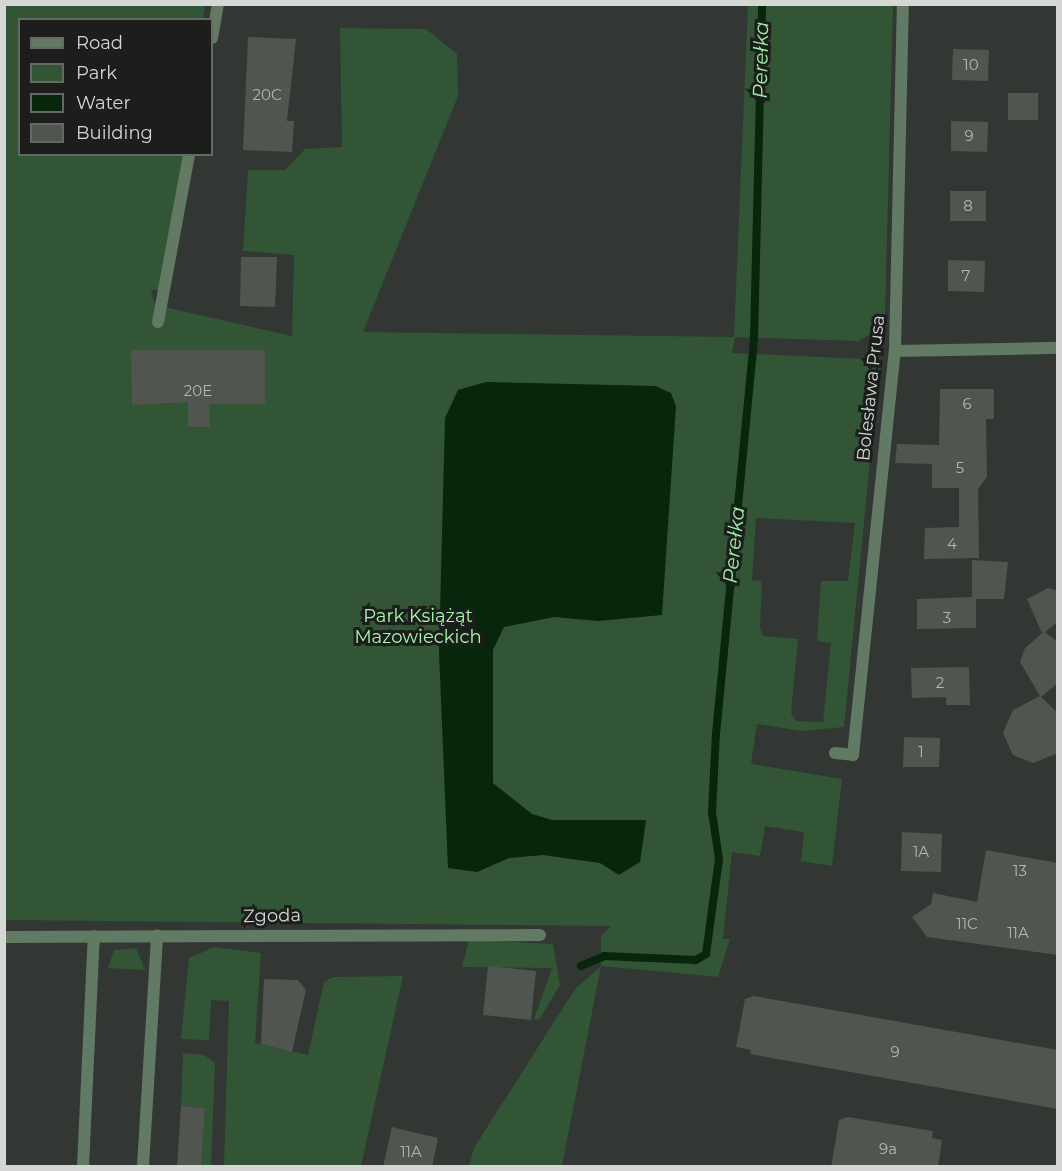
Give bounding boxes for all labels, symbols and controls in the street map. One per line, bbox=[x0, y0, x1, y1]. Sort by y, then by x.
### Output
legend bbox=[18, 18, 213, 156]
water label: Perełka bbox=[748, 21, 774, 99]
text: Road bbox=[76, 32, 123, 54]
house number: 10 bbox=[963, 56, 979, 74]
text: Park bbox=[76, 62, 117, 84]
house number: 20C bbox=[252, 86, 282, 104]
text: Water bbox=[76, 92, 131, 114]
text: Building bbox=[76, 122, 153, 144]
house number: 9 bbox=[964, 127, 974, 145]
house number: 8 bbox=[963, 197, 973, 215]
house number: 7 bbox=[962, 267, 970, 285]
street label: Bolesława Prusa bbox=[853, 314, 889, 462]
house number: 20E bbox=[184, 382, 212, 400]
house number: 6 bbox=[962, 395, 972, 413]
house number: 5 bbox=[956, 459, 964, 477]
water label: Perełka bbox=[718, 505, 750, 585]
house number: 4 bbox=[947, 535, 957, 553]
park label: Park Książąt Mazowieckich bbox=[354, 606, 482, 648]
house number: 3 bbox=[943, 609, 951, 627]
house number: 2 bbox=[936, 674, 944, 692]
house number: 1 bbox=[918, 743, 924, 761]
house number: 1A bbox=[913, 843, 929, 861]
house number: 13 bbox=[1013, 862, 1027, 880]
street label: Zgoda bbox=[243, 905, 301, 927]
house number: 11C bbox=[956, 915, 978, 933]
house number: 11A bbox=[1007, 924, 1029, 942]
house number: 9 bbox=[890, 1043, 900, 1061]
house number: 9a bbox=[879, 1140, 897, 1158]
house number: 11A bbox=[400, 1143, 422, 1161]

